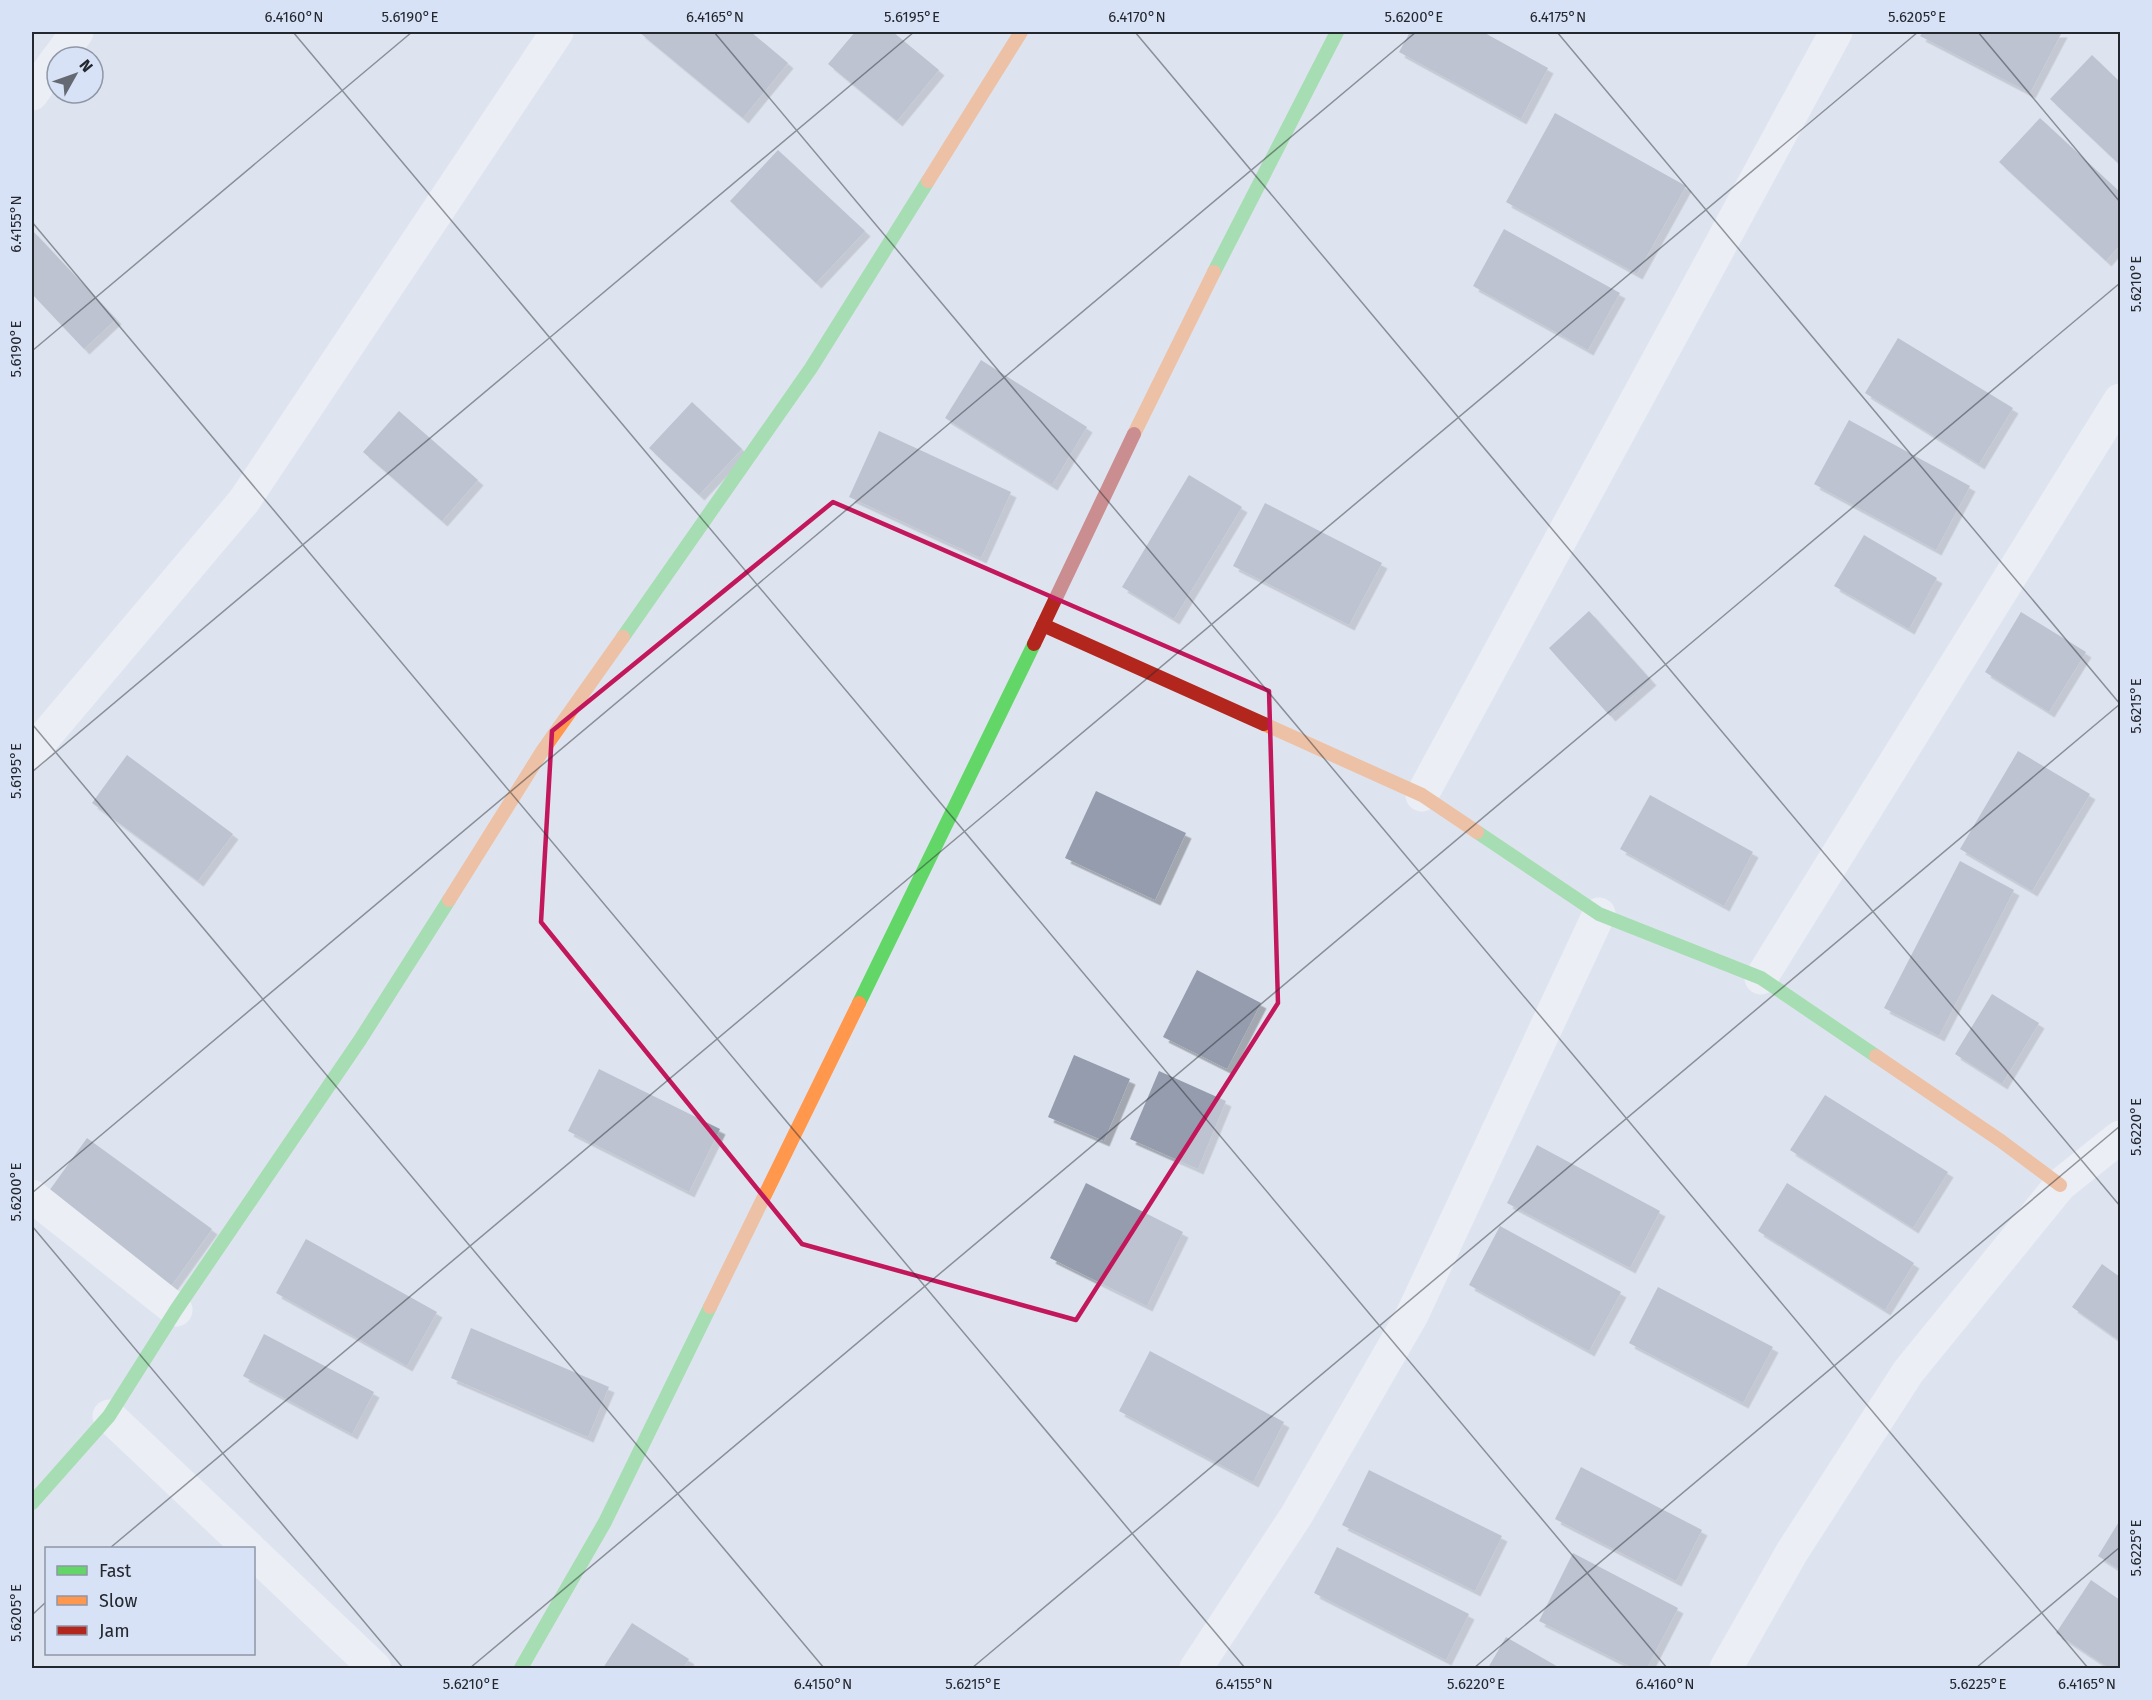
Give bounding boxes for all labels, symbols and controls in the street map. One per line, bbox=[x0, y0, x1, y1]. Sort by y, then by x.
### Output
text: 6.4160°N bbox=[264, 8, 324, 26]
text: 5.6190°E bbox=[382, 8, 438, 26]
text: 6.4165°N bbox=[686, 8, 744, 26]
text: 5.6195°E bbox=[884, 8, 940, 26]
text: 6.4170°N bbox=[1108, 8, 1166, 26]
text: 5.6200°E bbox=[1385, 8, 1443, 26]
text: 6.4175°N bbox=[1530, 8, 1586, 26]
text: 5.6205°E bbox=[1888, 8, 1946, 26]
north arrow bbox=[45, 45, 105, 105]
text: N bbox=[75, 56, 97, 76]
text: 6.4155°N bbox=[7, 195, 25, 253]
text: 5.6210°E bbox=[2127, 256, 2145, 312]
text: 5.6190°E bbox=[7, 321, 25, 377]
text: 5.6215°E bbox=[2127, 678, 2145, 734]
text: 5.6195°E bbox=[7, 743, 25, 799]
text: 5.6220°E bbox=[2127, 1098, 2145, 1156]
text: 5.6200°E bbox=[7, 1163, 25, 1221]
text: 5.6225°E bbox=[2127, 1520, 2145, 1576]
legend bbox=[45, 1547, 255, 1655]
text: Fast bbox=[99, 1560, 132, 1582]
text: 5.6205°E bbox=[7, 1584, 25, 1642]
text: Slow bbox=[99, 1590, 138, 1612]
text: Jam bbox=[99, 1620, 130, 1642]
text: 5.6210°E bbox=[443, 1675, 499, 1693]
text: 6.4150°N bbox=[794, 1675, 852, 1693]
text: 5.6215°E bbox=[945, 1675, 1001, 1693]
text: 6.4155°N bbox=[1215, 1675, 1273, 1693]
text: 5.6220°E bbox=[1447, 1675, 1505, 1693]
text: 6.4160°N bbox=[1635, 1675, 1695, 1693]
text: 5.6225°E bbox=[1950, 1675, 2006, 1693]
text: 6.4165°N bbox=[2058, 1675, 2116, 1693]

